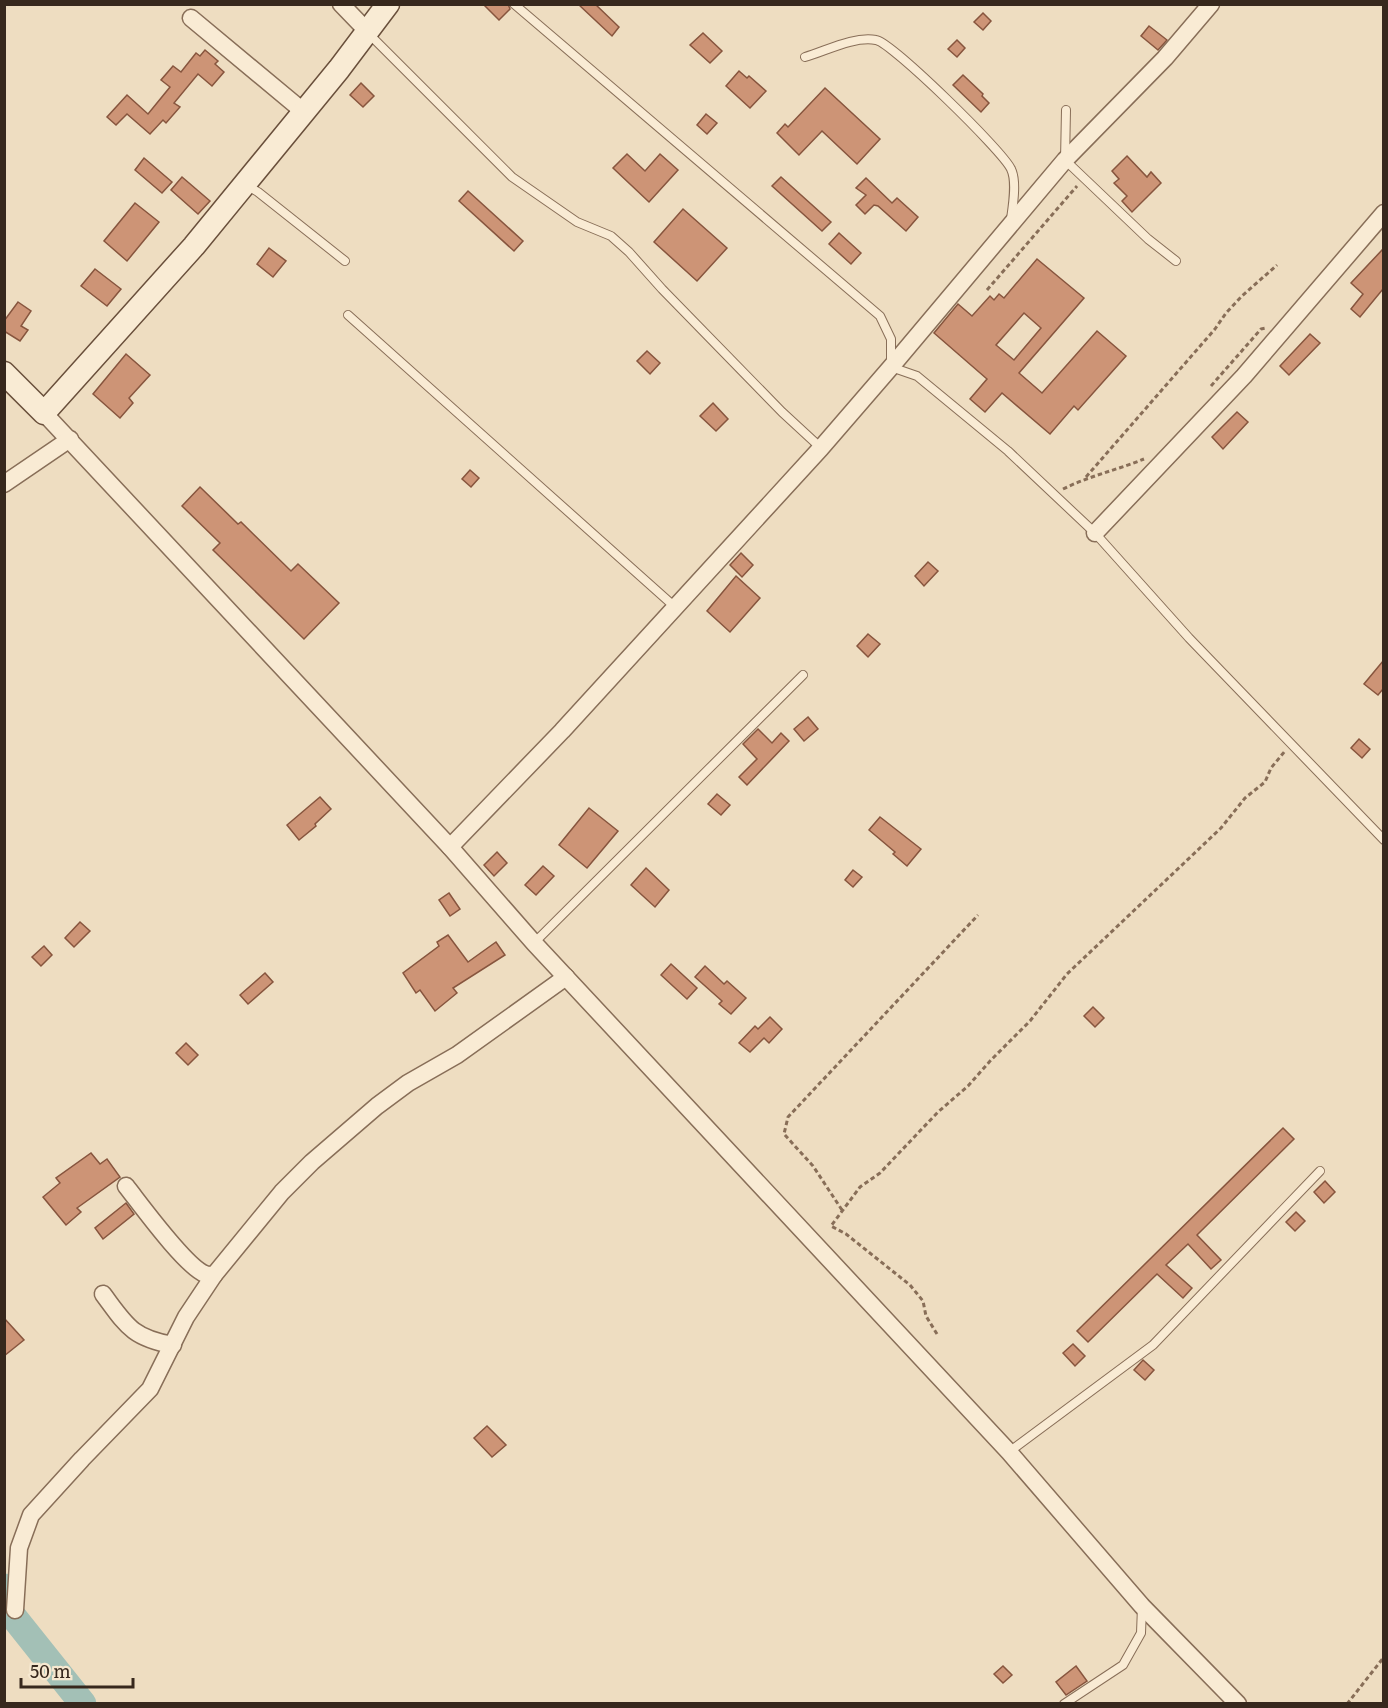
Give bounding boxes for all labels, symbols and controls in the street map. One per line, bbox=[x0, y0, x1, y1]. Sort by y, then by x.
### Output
scale bar bbox=[21, 1651, 134, 1689]
text: 50 m bbox=[30, 1657, 71, 1684]

